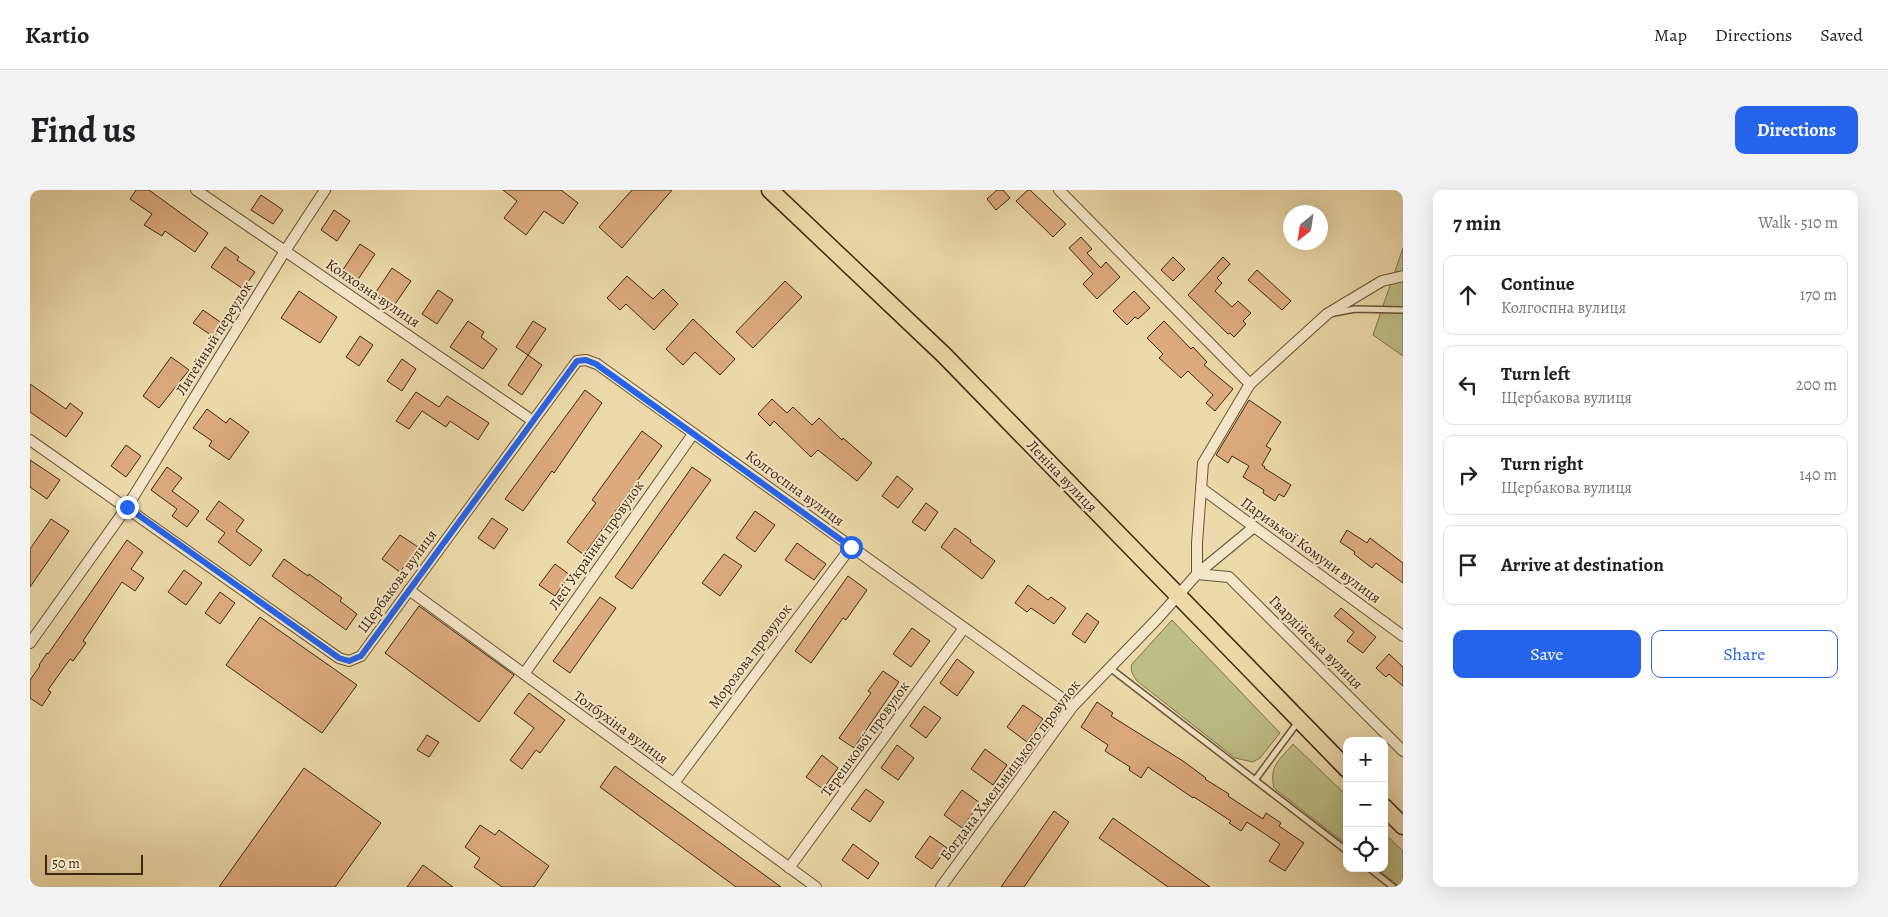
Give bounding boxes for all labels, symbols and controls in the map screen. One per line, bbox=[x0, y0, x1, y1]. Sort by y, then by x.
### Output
text: Kartio bbox=[25, 19, 89, 51]
text: Map bbox=[1654, 23, 1687, 47]
text: Directions bbox=[1715, 23, 1792, 47]
text: Saved bbox=[1820, 23, 1863, 47]
text: Find us bbox=[30, 106, 136, 154]
button: Directions bbox=[1735, 106, 1858, 154]
north arrow bbox=[1283, 205, 1328, 250]
text: 7 min bbox=[1453, 209, 1501, 237]
text: Walk · 510 m bbox=[1758, 212, 1838, 234]
street label: Колхозна вулиця bbox=[322, 254, 424, 332]
text: Continue bbox=[1501, 271, 1575, 297]
street label: Литейный переулок bbox=[171, 277, 257, 399]
icon: ahead bbox=[1454, 281, 1482, 309]
text: 170 m bbox=[1800, 284, 1837, 306]
text: Колгоспна вулиця bbox=[1501, 297, 1626, 319]
text: Turn left bbox=[1501, 361, 1570, 387]
icon: left bbox=[1454, 371, 1482, 399]
text: 200 m bbox=[1796, 374, 1837, 396]
text: Щербакова вулиця bbox=[1501, 387, 1632, 409]
street label: Леніна вулиця bbox=[1022, 435, 1102, 517]
street label: Колгоспна вулиця bbox=[742, 445, 848, 531]
text: Turn right bbox=[1501, 451, 1583, 477]
icon: right bbox=[1454, 461, 1482, 489]
text: 140 m bbox=[1799, 464, 1837, 486]
street label: Лесі Українки провулок bbox=[544, 476, 648, 614]
text: Щербакова вулиця bbox=[1501, 477, 1632, 499]
street label: Паризької Комуни вулиця bbox=[1237, 492, 1385, 608]
route end bbox=[116, 496, 139, 519]
street label: Щербакова вулиця bbox=[353, 525, 441, 637]
route start bbox=[840, 536, 863, 559]
icon: arrive bbox=[1454, 551, 1482, 579]
text: Arrive at destination bbox=[1501, 552, 1664, 578]
street label: Гвардійська вулиця bbox=[1265, 591, 1367, 693]
street label: Морозова провулок bbox=[704, 599, 796, 713]
button: Save bbox=[1453, 630, 1641, 678]
button: Share bbox=[1651, 630, 1838, 678]
street label: Богдана Хмельницького провулок bbox=[935, 675, 1085, 864]
street label: Терешкової провулок bbox=[816, 677, 914, 801]
street label: Толбухіна вулиця bbox=[570, 686, 672, 768]
map controls bbox=[1343, 737, 1388, 872]
button: + bbox=[1343, 737, 1388, 782]
button: − bbox=[1343, 782, 1388, 827]
button: locate bbox=[1343, 827, 1388, 872]
scale bar bbox=[45, 852, 142, 875]
text: 50 m bbox=[52, 854, 80, 873]

